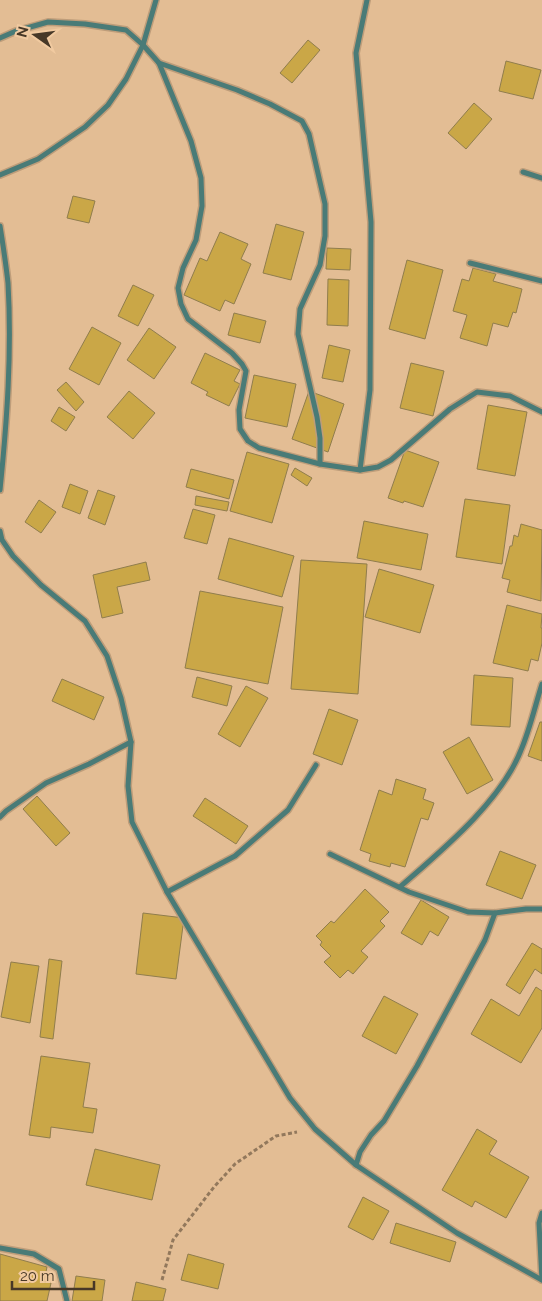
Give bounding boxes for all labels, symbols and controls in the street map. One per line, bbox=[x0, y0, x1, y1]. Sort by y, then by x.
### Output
north arrow bbox=[10, 10, 60, 60]
text: N bbox=[13, 25, 31, 39]
scale bar bbox=[12, 1258, 95, 1290]
text: 20 m bbox=[20, 1267, 55, 1285]

